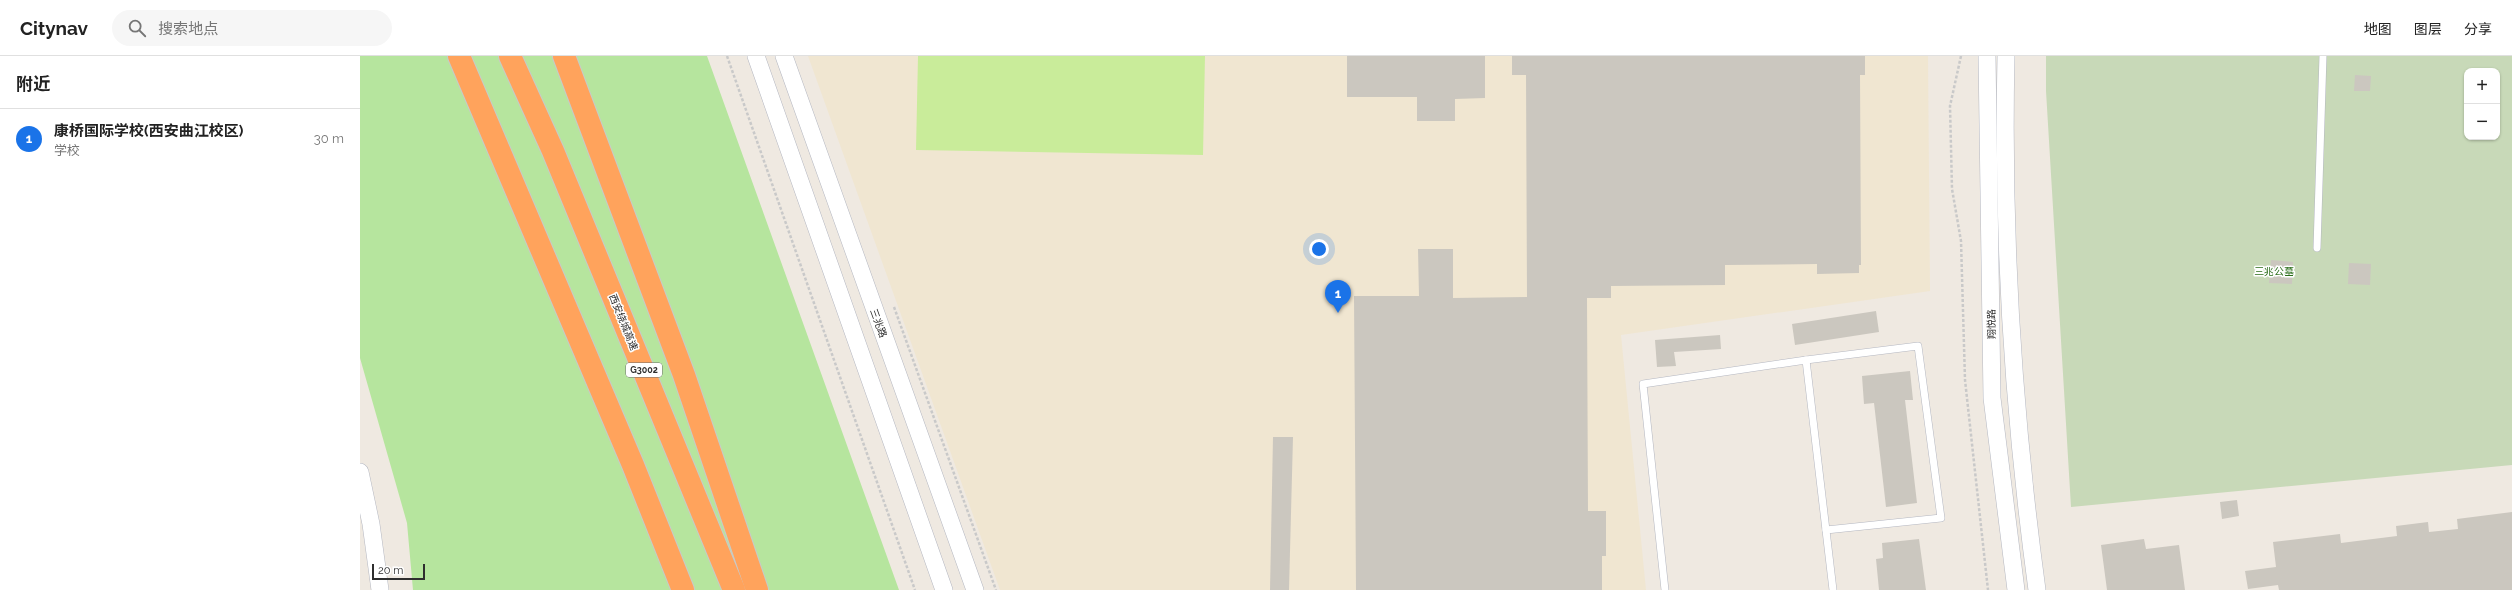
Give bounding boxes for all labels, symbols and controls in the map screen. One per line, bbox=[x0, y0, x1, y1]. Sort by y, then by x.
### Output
search box bbox=[112, 10, 392, 46]
text: Citynav bbox=[20, 17, 88, 39]
icon: search bbox=[126, 17, 148, 39]
text: 搜索地点 bbox=[158, 20, 218, 38]
text: 地图 bbox=[2364, 21, 2392, 37]
text: 图层 bbox=[2414, 21, 2442, 37]
text: 分享 bbox=[2464, 21, 2492, 37]
map controls bbox=[2464, 68, 2500, 140]
button: + bbox=[2464, 68, 2500, 104]
text: 附近 bbox=[16, 74, 50, 94]
button: − bbox=[2464, 104, 2500, 140]
text: 康桥国际学校(西安曲江校区) bbox=[54, 122, 243, 140]
text: 1 bbox=[26, 131, 32, 146]
text: 30 m bbox=[314, 131, 344, 146]
text: 学校 bbox=[54, 143, 80, 158]
your location bbox=[1309, 239, 1329, 259]
park label: 三兆公墓 bbox=[2254, 266, 2294, 277]
pin: 1 bbox=[1325, 280, 1351, 313]
street label: 西安绕城高速 bbox=[607, 292, 640, 352]
street label: 三兆路 bbox=[868, 307, 889, 339]
street label: 翔悦路 bbox=[1986, 309, 1997, 339]
road number: G3002 bbox=[626, 363, 662, 377]
scale bar bbox=[372, 562, 425, 581]
text: 20 m bbox=[378, 564, 403, 577]

